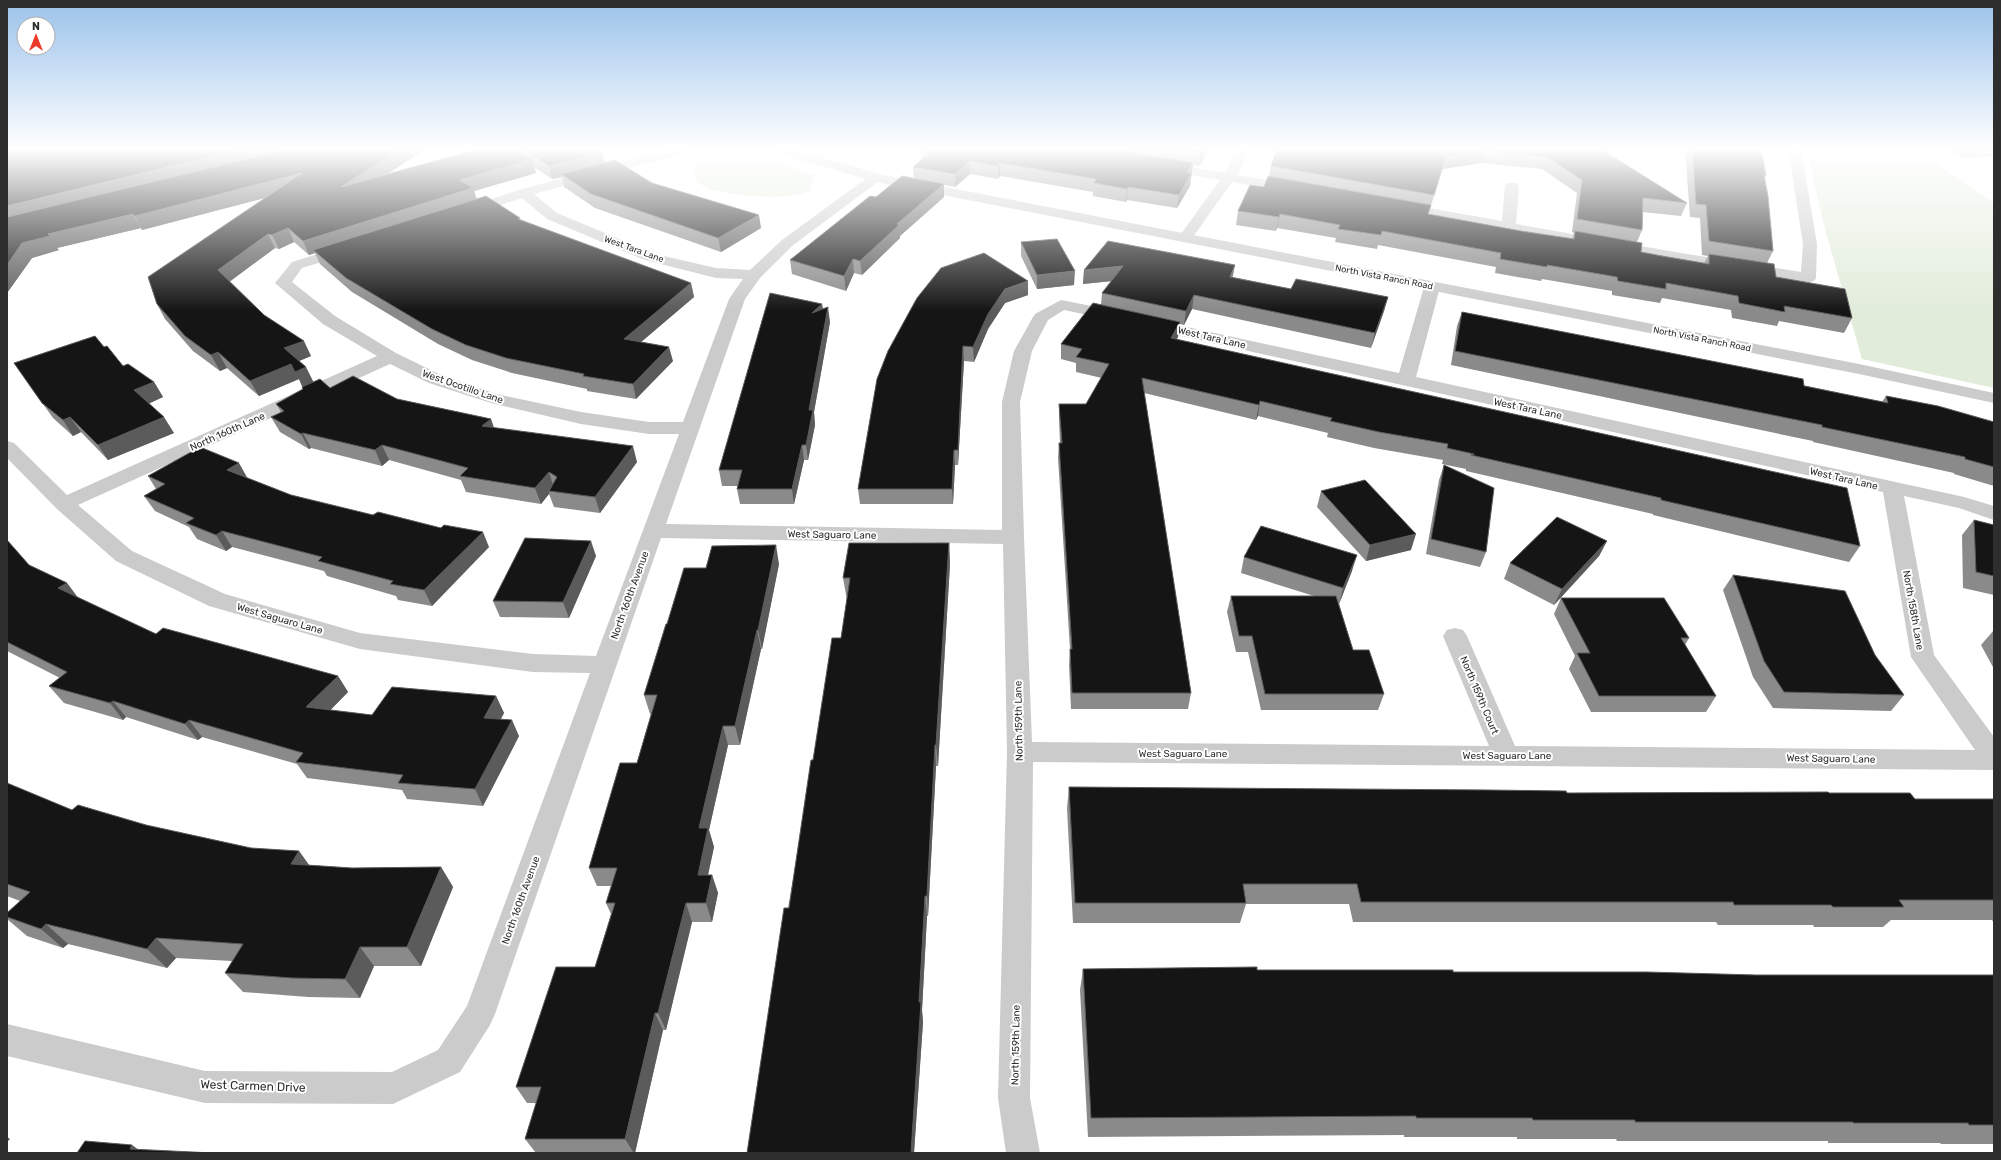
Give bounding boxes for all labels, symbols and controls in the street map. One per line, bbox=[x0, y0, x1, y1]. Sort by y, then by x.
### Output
north arrow bbox=[16, 16, 56, 56]
text: N bbox=[32, 20, 40, 33]
street label: West Tara Lane bbox=[603, 234, 665, 264]
street label: North Vista Ranch Road bbox=[1334, 263, 1434, 291]
street label: West Tara Lane bbox=[1177, 324, 1247, 352]
street label: North Vista Ranch Road bbox=[1652, 325, 1752, 353]
street label: West Ocotillo Lane bbox=[421, 367, 505, 407]
street label: West Tara Lane bbox=[1493, 396, 1563, 422]
street label: North 160th Lane bbox=[188, 410, 267, 454]
street label: West Tara Lane bbox=[1809, 465, 1879, 493]
street label: West Saguaro Lane bbox=[787, 528, 877, 542]
street label: North 160th Avenue bbox=[608, 549, 652, 641]
street label: North 158th Lane bbox=[1900, 569, 1926, 651]
street label: West Saguaro Lane bbox=[235, 601, 324, 637]
street label: North 159th Court bbox=[1457, 655, 1501, 736]
street label: North 159th Lane bbox=[1012, 680, 1026, 761]
street label: West Saguaro Lane bbox=[1139, 748, 1228, 760]
street label: West Saguaro Lane bbox=[1463, 750, 1552, 762]
street label: West Saguaro Lane bbox=[1786, 752, 1876, 766]
street label: North 160th Avenue bbox=[499, 854, 543, 946]
street label: North 159th Lane bbox=[1009, 1004, 1023, 1085]
street label: West Carmen Drive bbox=[200, 1077, 306, 1095]

